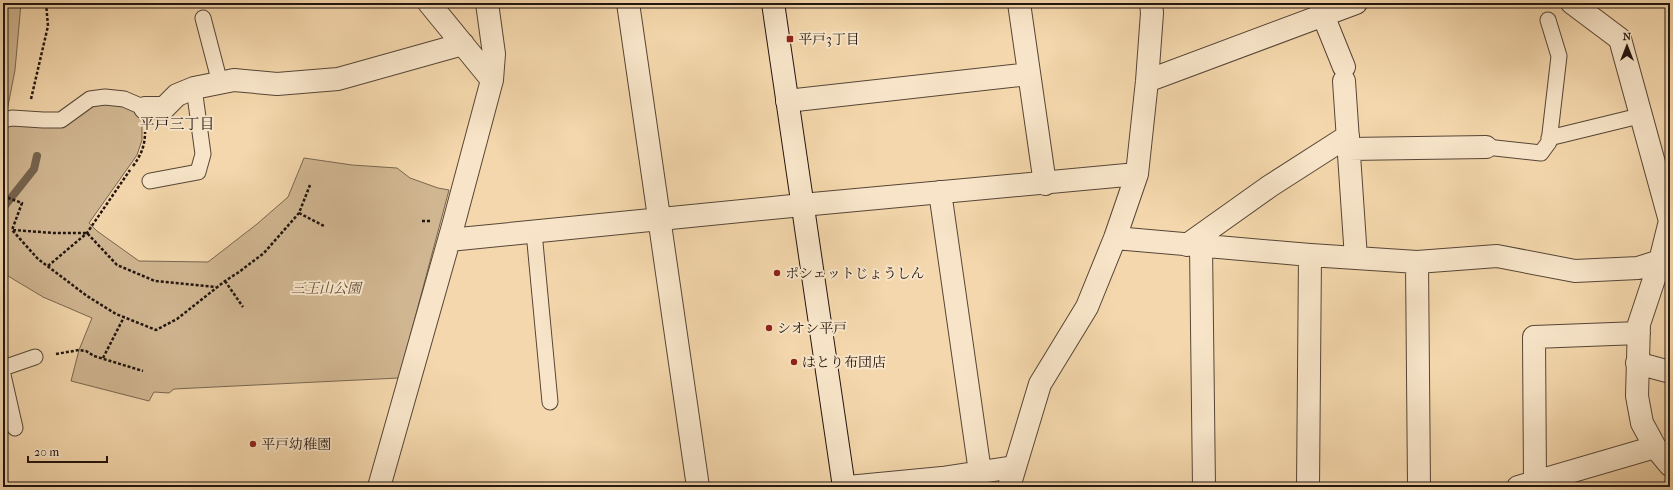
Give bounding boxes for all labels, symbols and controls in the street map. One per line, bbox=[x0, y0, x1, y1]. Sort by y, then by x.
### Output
north arrow bbox=[1607, 26, 1647, 66]
text: N bbox=[1623, 30, 1632, 43]
place label: 平戸3丁目 bbox=[798, 31, 860, 48]
marker: 平戸3丁目 bbox=[785, 34, 795, 44]
district label: 平戸三丁目 bbox=[139, 115, 215, 133]
place label: ポシェットじょうしん bbox=[785, 265, 925, 282]
marker: ポシェットじょうしん bbox=[772, 268, 782, 278]
park label: 三王山公園 bbox=[291, 280, 363, 297]
place label: シオン平戸 bbox=[777, 320, 847, 337]
marker: シオン平戸 bbox=[764, 323, 774, 333]
place label: はとり布団店 bbox=[802, 354, 886, 371]
marker: はとり布団店 bbox=[789, 357, 799, 367]
place label: 平戸幼稚園 bbox=[261, 436, 331, 453]
scale bar bbox=[28, 438, 107, 464]
marker: 平戸幼稚園 bbox=[248, 439, 258, 449]
text: 20 m bbox=[34, 445, 59, 459]

